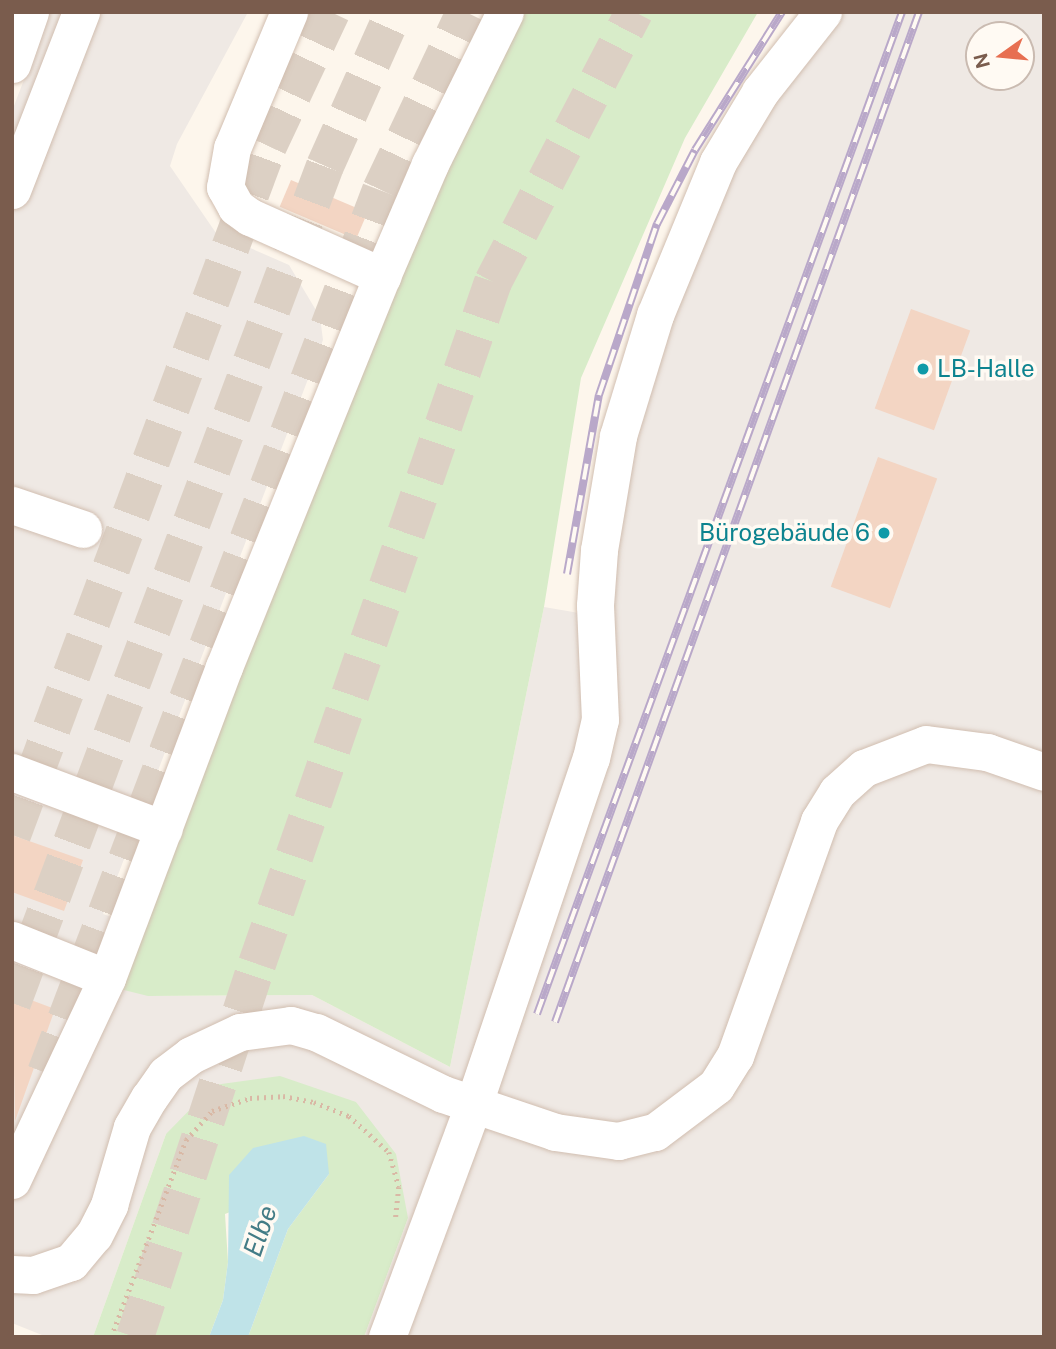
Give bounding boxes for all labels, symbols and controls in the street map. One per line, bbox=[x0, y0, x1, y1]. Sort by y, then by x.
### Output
north arrow bbox=[965, 21, 1035, 91]
text: N bbox=[969, 51, 994, 71]
place label: LB-Halle bbox=[937, 355, 1035, 383]
marker: LB-Halle bbox=[915, 361, 931, 377]
place label: Bürogebäude 6 bbox=[699, 519, 870, 547]
marker: Bürogebäude 6 bbox=[876, 525, 892, 541]
water label: Elbe bbox=[237, 1201, 283, 1261]

